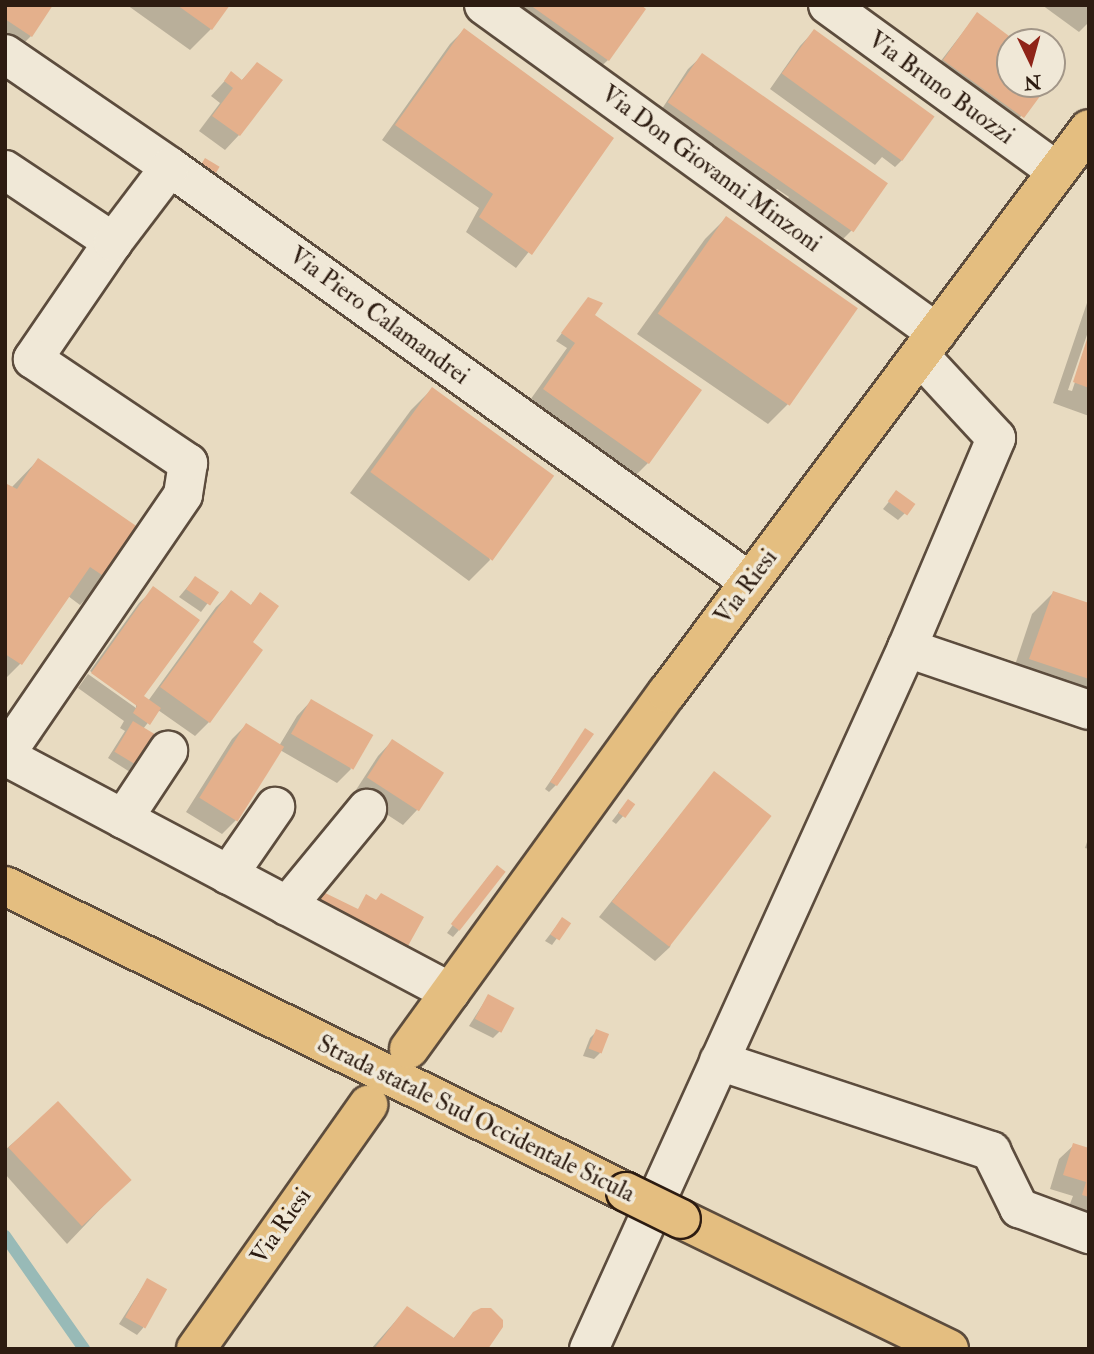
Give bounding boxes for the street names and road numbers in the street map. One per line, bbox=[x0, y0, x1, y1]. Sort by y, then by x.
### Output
street label: Via Bruno Buozzi bbox=[862, 25, 1020, 151]
street label: Via Don Giovanni Minzoni bbox=[595, 80, 827, 258]
street label: Via Piero Calamandrei bbox=[284, 241, 474, 391]
street label: Via Riesi bbox=[709, 544, 783, 630]
street label: Strada statale Sud Occidentale Sicula bbox=[313, 1029, 639, 1209]
street label: Via Riesi bbox=[244, 1182, 318, 1270]

